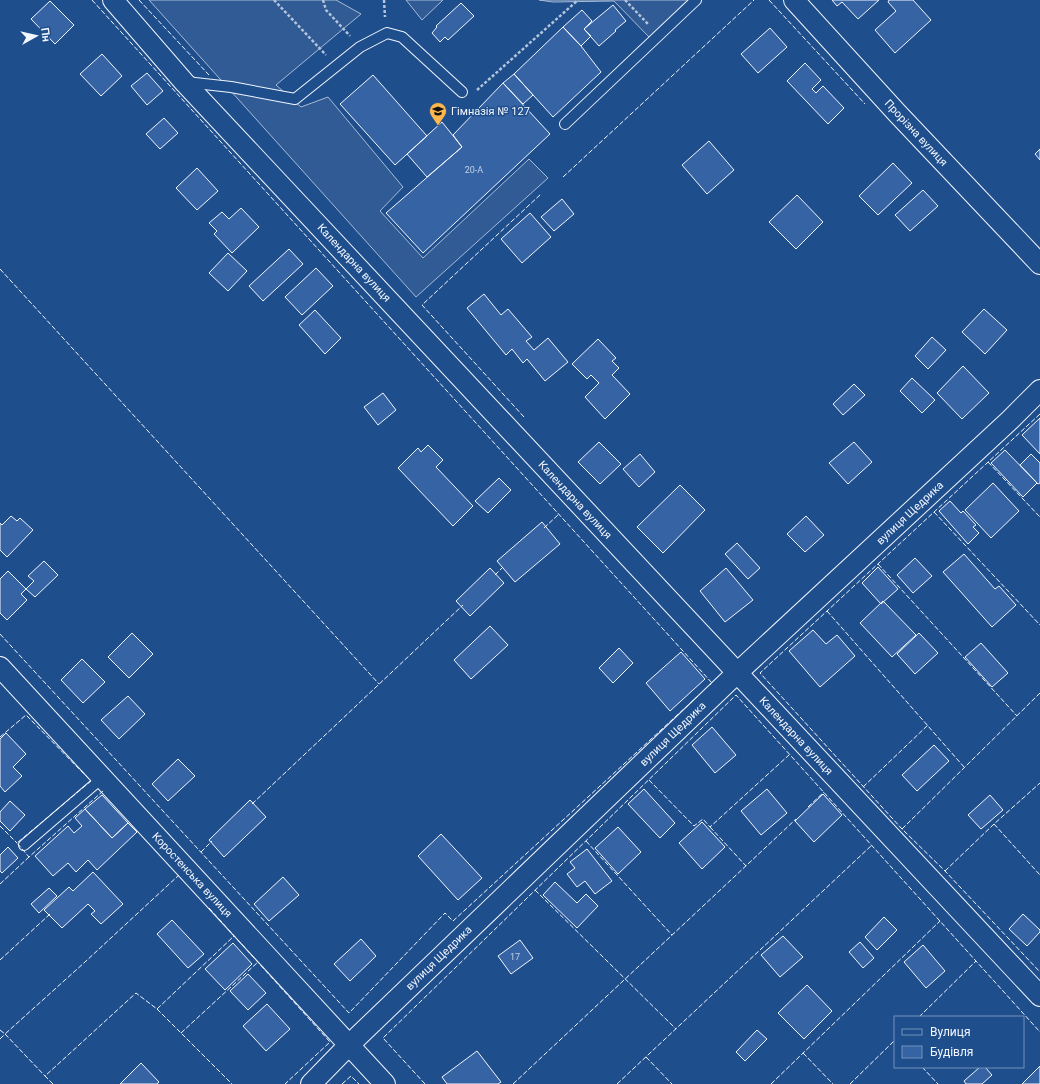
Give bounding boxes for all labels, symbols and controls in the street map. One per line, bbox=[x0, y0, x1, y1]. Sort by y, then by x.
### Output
north arrow bbox=[16, 16, 56, 56]
text: Пн bbox=[38, 27, 53, 43]
street label: Прорізна вулиця bbox=[882, 97, 950, 169]
school or university icon: Гімназія № 127 bbox=[428, 101, 448, 126]
place label: Гімназія № 127 bbox=[451, 105, 530, 118]
house number: 20-А bbox=[465, 165, 483, 175]
street label: Календарна вулиця bbox=[314, 221, 394, 305]
street label: Календарна вулиця bbox=[535, 458, 615, 542]
street label: вулиця Щедрика bbox=[874, 479, 946, 547]
street label: Календарна вулиця bbox=[756, 694, 836, 778]
street label: вулиця Щедрика bbox=[637, 699, 709, 769]
street label: Коростенська вулиця bbox=[149, 830, 235, 920]
street label: вулиця Щедрика bbox=[403, 923, 475, 993]
house number: 17 bbox=[510, 952, 520, 962]
legend bbox=[894, 1016, 1024, 1068]
text: Вулиця bbox=[930, 1025, 971, 1039]
text: Будівля bbox=[930, 1045, 973, 1059]

